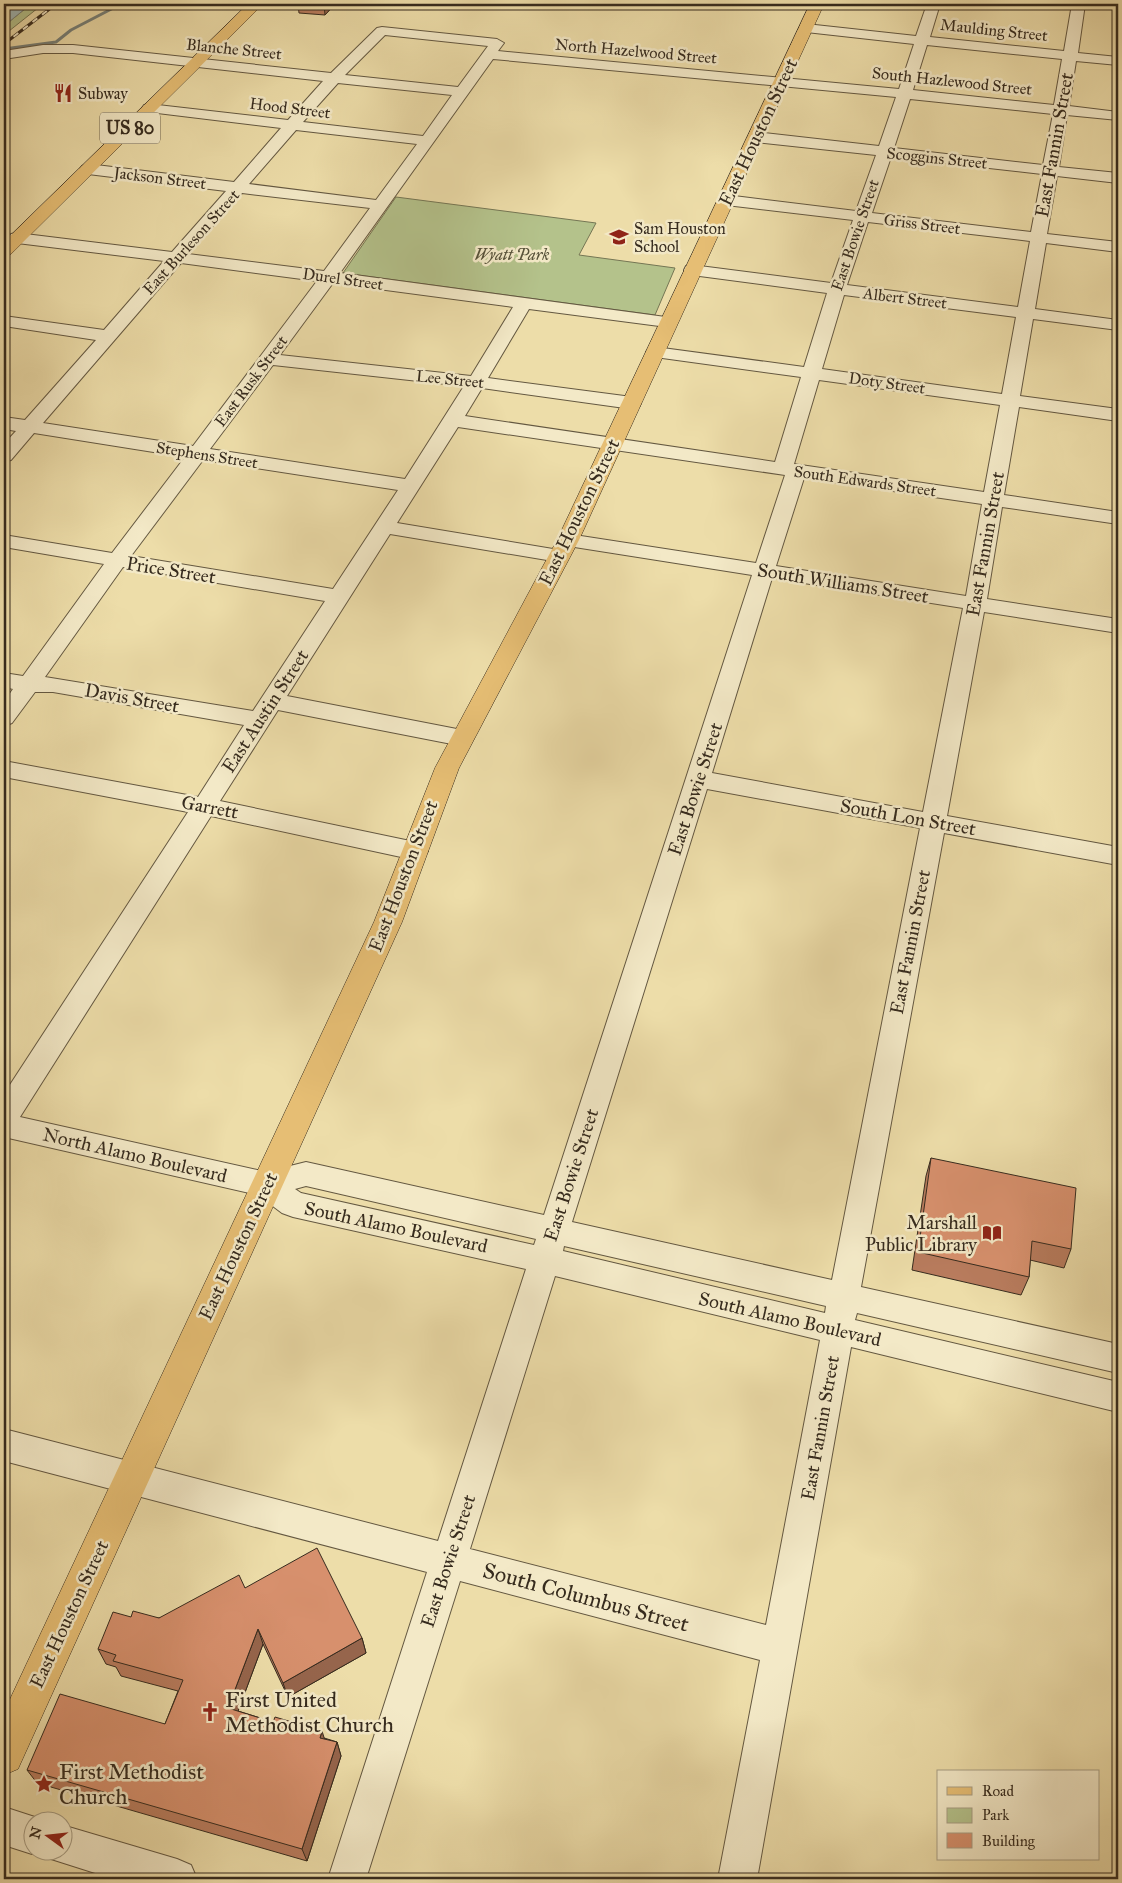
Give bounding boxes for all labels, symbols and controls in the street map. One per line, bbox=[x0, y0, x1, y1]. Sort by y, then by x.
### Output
street label: Maulding Street bbox=[939, 15, 1049, 46]
street label: North Hazelwood Street bbox=[554, 34, 718, 68]
street label: Blanche Street bbox=[185, 35, 283, 63]
street label: East Houston Street bbox=[714, 54, 802, 210]
street label: South Hazlewood Street bbox=[871, 63, 1033, 99]
street label: East Fannin Street bbox=[1030, 70, 1078, 219]
restaurant icon: Subway bbox=[52, 82, 74, 104]
place label: Subway bbox=[78, 84, 128, 103]
street label: Hood Street bbox=[249, 94, 332, 122]
road number: US 80 bbox=[100, 112, 160, 144]
street label: Scoggins Street bbox=[886, 143, 989, 174]
street label: Jackson Street bbox=[111, 163, 208, 194]
street label: East Bowie Street bbox=[827, 176, 883, 293]
street label: East Burleson Street bbox=[139, 185, 243, 299]
street label: Griss Street bbox=[883, 210, 962, 238]
place label: Sam Houston School bbox=[634, 219, 726, 256]
school or university icon: Sam Houston School bbox=[608, 226, 630, 248]
park label: Wyatt Park bbox=[475, 245, 549, 264]
street label: Durel Street bbox=[301, 264, 385, 294]
street label: Albert Street bbox=[861, 283, 948, 313]
street label: East Rusk Street bbox=[211, 331, 292, 430]
street label: Lee Street bbox=[415, 366, 485, 392]
street label: Doty Street bbox=[847, 368, 927, 398]
street label: East Houston Street bbox=[534, 435, 625, 589]
street label: Stephens Street bbox=[155, 438, 259, 472]
street label: South Edwards Street bbox=[793, 462, 938, 500]
street label: East Fannin Street bbox=[961, 469, 1009, 618]
street label: Price Street bbox=[125, 552, 218, 588]
street label: South Williams Street bbox=[756, 558, 931, 608]
street label: East Austin Street bbox=[217, 645, 314, 777]
street label: Davis Street bbox=[83, 678, 181, 718]
street label: East Bowie Street bbox=[663, 719, 727, 858]
street label: Garrett bbox=[180, 790, 241, 824]
street label: South Lon Street bbox=[838, 794, 978, 840]
street label: East Houston Street bbox=[364, 797, 443, 955]
street label: East Fannin Street bbox=[885, 868, 935, 1016]
street label: East Bowie Street bbox=[539, 1105, 603, 1244]
street label: North Alamo Boulevard bbox=[41, 1123, 230, 1188]
street label: East Houston Street bbox=[194, 1168, 282, 1324]
street label: South Alamo Boulevard bbox=[302, 1196, 490, 1258]
place label: Marshall Public Library bbox=[865, 1211, 978, 1256]
library icon: Marshall Public Library bbox=[981, 1222, 1003, 1244]
street label: South Alamo Boulevard bbox=[696, 1287, 884, 1351]
street label: East Fannin Street bbox=[796, 1353, 844, 1502]
street label: East Bowie Street bbox=[416, 1491, 480, 1630]
street label: East Houston Street bbox=[25, 1536, 113, 1692]
street label: South Columbus Street bbox=[480, 1556, 692, 1638]
place label: First United Methodist Church bbox=[225, 1686, 394, 1738]
church icon: First United Methodist Church bbox=[199, 1701, 221, 1723]
place label: First Methodist Church bbox=[59, 1758, 204, 1810]
legend bbox=[937, 1770, 1100, 1860]
place icon: First Methodist Church bbox=[33, 1773, 55, 1795]
text: Road bbox=[982, 1782, 1014, 1800]
text: Park bbox=[982, 1806, 1009, 1824]
north arrow bbox=[22, 1810, 72, 1860]
text: N bbox=[26, 1825, 46, 1841]
text: Building bbox=[982, 1832, 1036, 1850]

